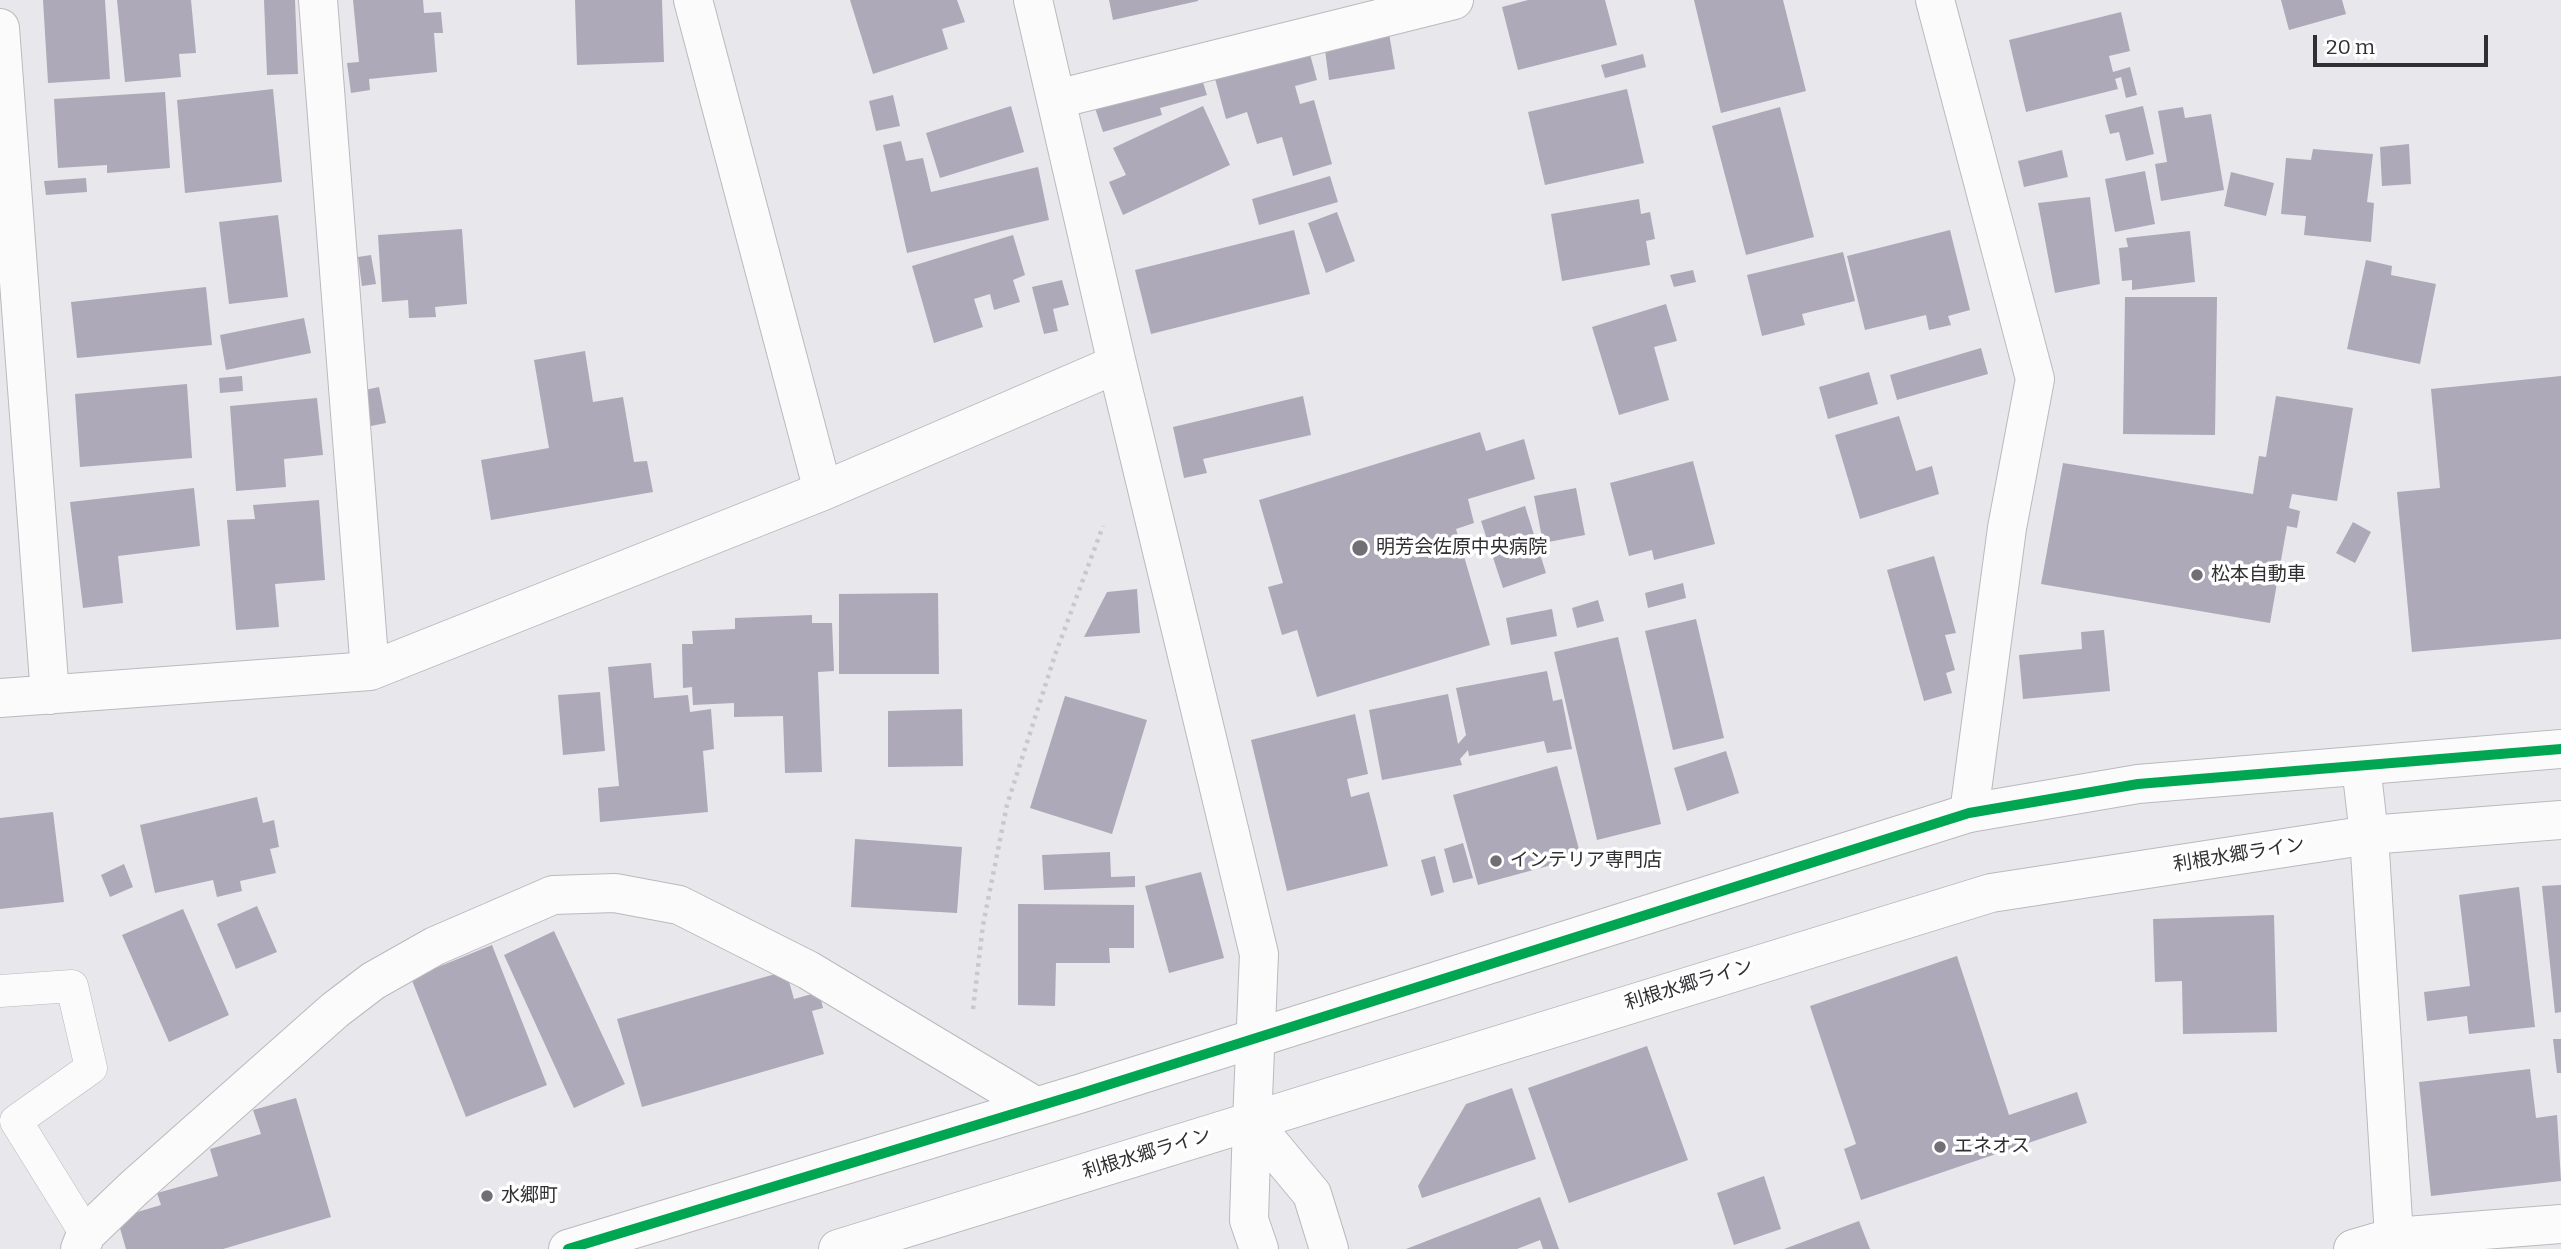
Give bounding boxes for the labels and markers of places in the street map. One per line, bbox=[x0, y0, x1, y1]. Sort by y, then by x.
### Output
place label: 明芳会佐原中央病院 bbox=[1376, 537, 1547, 559]
marker: 明芳会佐原中央病院 bbox=[1350, 538, 1370, 558]
place label: 松本自動車 bbox=[2211, 564, 2306, 586]
marker: 松本自動車 bbox=[2189, 567, 2205, 583]
place label: インテリア専門店 bbox=[1510, 850, 1662, 872]
marker: インテリア専門店 bbox=[1488, 853, 1504, 869]
place label: エネオス bbox=[1954, 1136, 2030, 1158]
marker: エネオス bbox=[1932, 1139, 1948, 1155]
place label: 水郷町 bbox=[501, 1185, 558, 1207]
marker: 水郷町 bbox=[479, 1188, 495, 1204]

